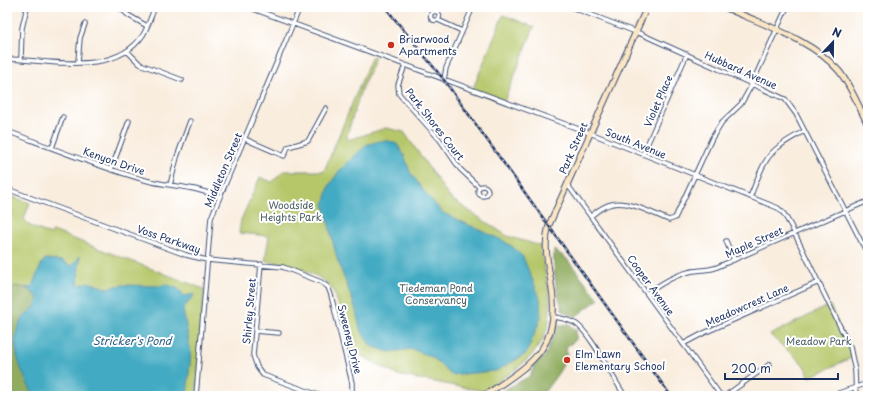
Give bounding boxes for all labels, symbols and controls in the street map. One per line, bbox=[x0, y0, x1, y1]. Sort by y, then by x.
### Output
north arrow bbox=[813, 22, 853, 62]
text: N bbox=[830, 23, 844, 42]
place label: Briarwood Apartments bbox=[399, 31, 457, 58]
marker: Briarwood Apartments bbox=[386, 40, 396, 50]
street label: Hubbard Avenue bbox=[703, 47, 780, 92]
street label: Violet Place bbox=[639, 72, 676, 129]
street label: Park Shores Court bbox=[402, 84, 468, 163]
street label: Park Street bbox=[554, 119, 591, 176]
street label: South Avenue bbox=[603, 123, 669, 162]
street label: Middleton Street bbox=[200, 130, 245, 210]
street label: Kenyon Drive bbox=[81, 143, 147, 178]
park label: Woodside Heights Park bbox=[260, 197, 322, 224]
street label: Voss Parkway bbox=[135, 221, 203, 257]
street label: Maple Street bbox=[722, 222, 785, 261]
street label: Cooper Avenue bbox=[624, 251, 679, 319]
street label: Shirley Street bbox=[238, 277, 259, 345]
street label: Meadowcrest Lane bbox=[703, 279, 791, 330]
park label: Tiedeman Pond Conservancy bbox=[399, 280, 473, 307]
street label: Sweeney Drive bbox=[335, 303, 366, 375]
water label: Stricker's Pond bbox=[93, 332, 174, 349]
park label: Meadow Park bbox=[786, 333, 852, 348]
place label: Elm Lawn Elementary School bbox=[575, 346, 665, 373]
marker: Elm Lawn Elementary School bbox=[562, 355, 572, 365]
scale bar bbox=[725, 355, 838, 381]
text: 200 m bbox=[731, 359, 771, 377]

